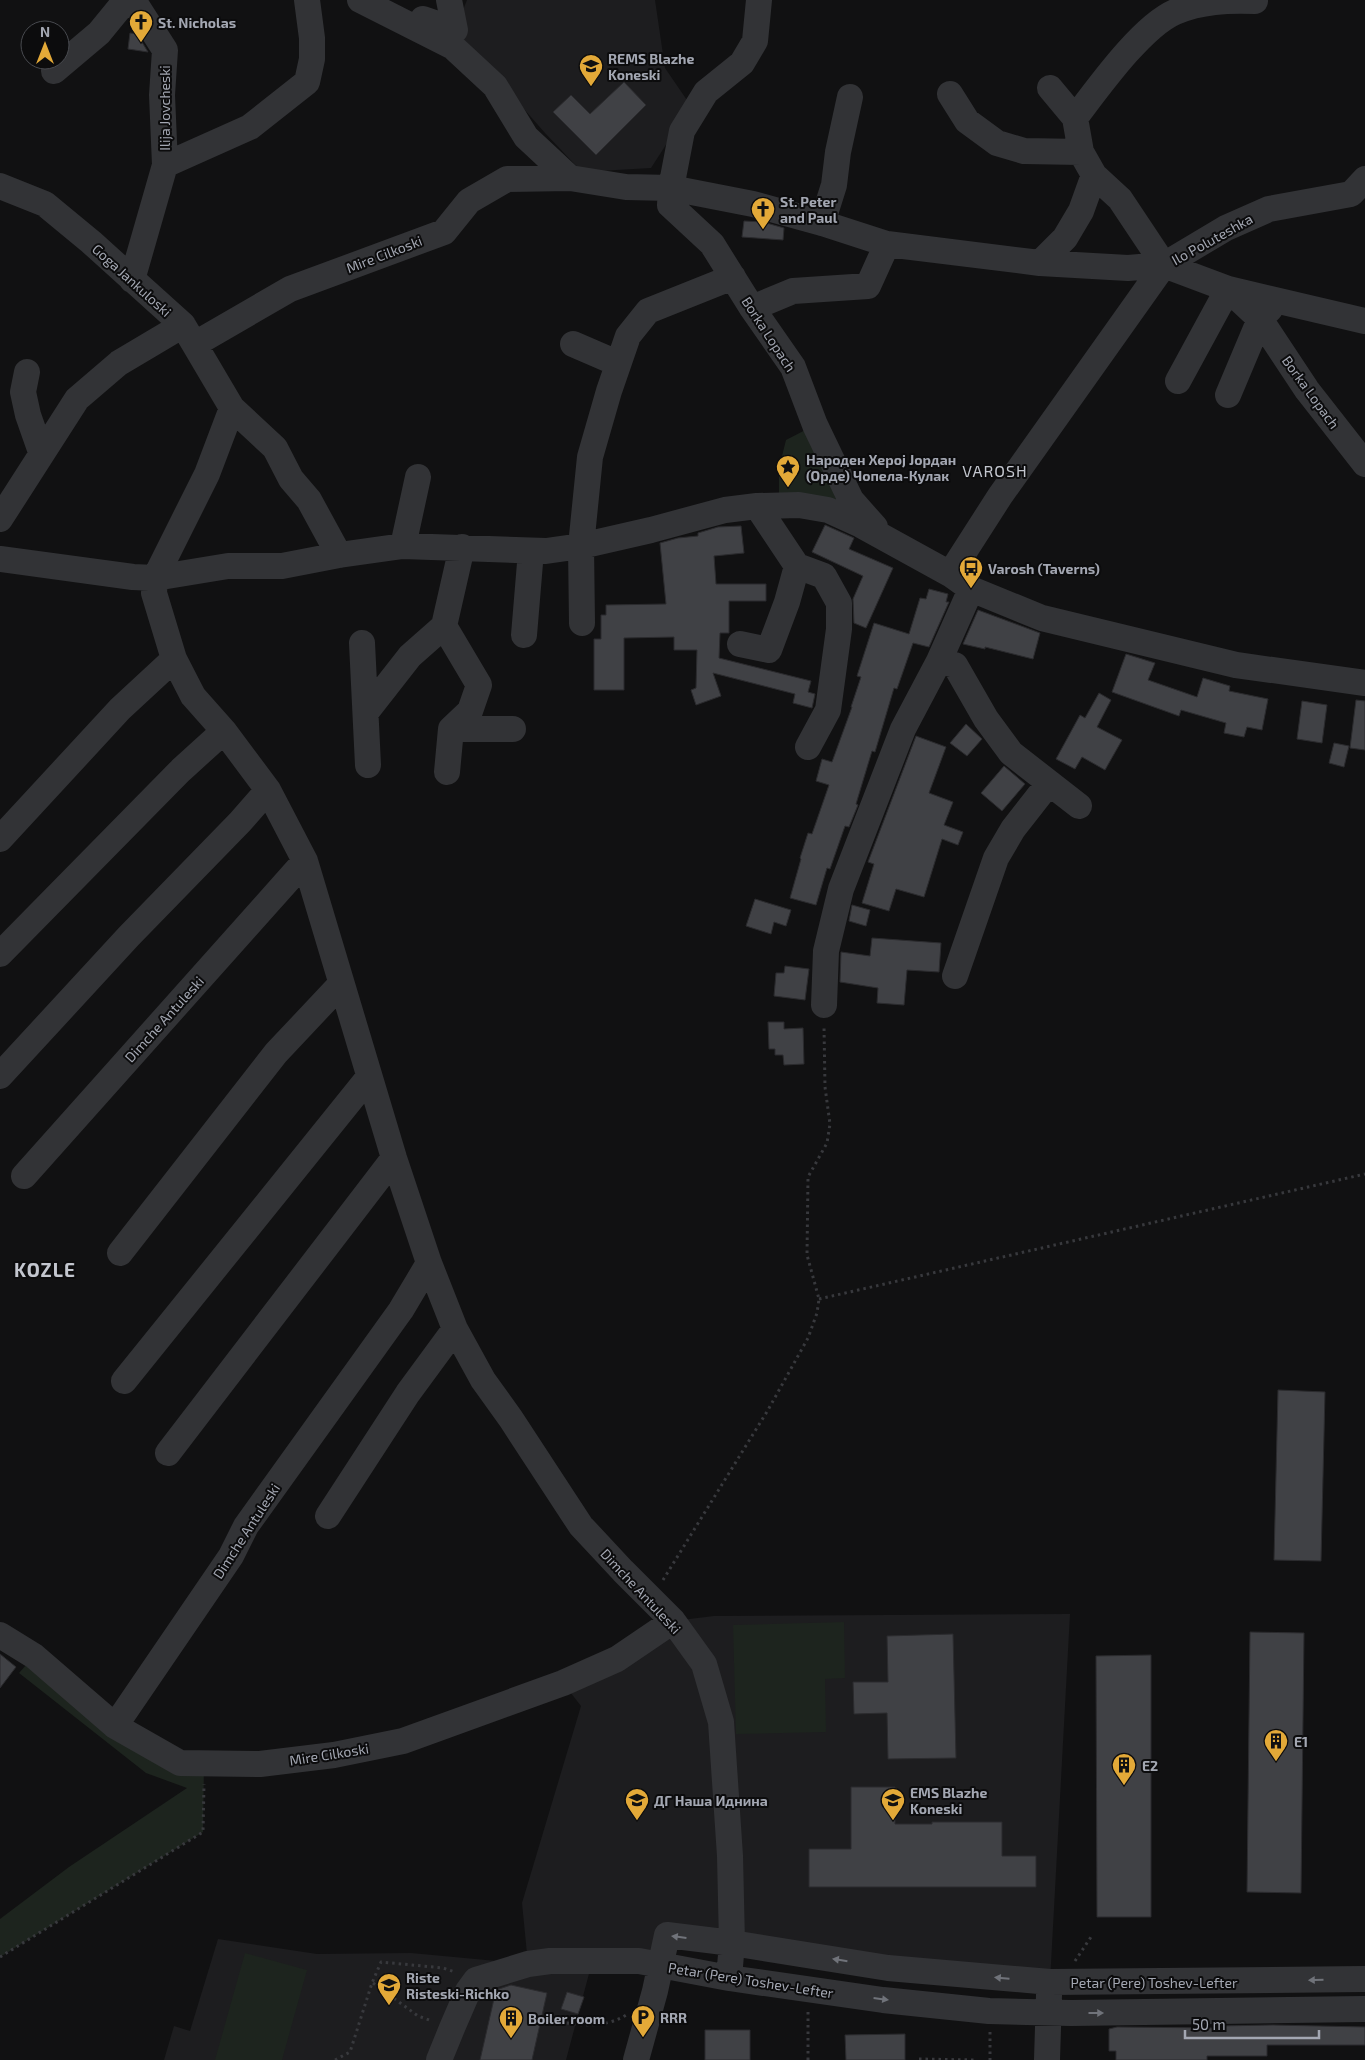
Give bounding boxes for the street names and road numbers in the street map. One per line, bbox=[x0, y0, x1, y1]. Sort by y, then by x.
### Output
street label: Ilija Jovcheski bbox=[156, 65, 173, 151]
street label: Ilo Poluteshka bbox=[1168, 210, 1256, 268]
street label: Mire Cilkoski bbox=[344, 232, 424, 276]
street label: Goga Jankuloski bbox=[89, 240, 175, 320]
street label: Borka Lopach bbox=[738, 293, 800, 375]
street label: Borka Lopach bbox=[1279, 352, 1343, 432]
street label: Dimche Antuleski bbox=[121, 972, 207, 1066]
street label: Dimche Antuleski bbox=[209, 1480, 283, 1582]
street label: Dimche Antuleski bbox=[597, 1545, 685, 1637]
street label: Mire Cilkoski bbox=[288, 1739, 370, 1769]
street label: Petar (Pere) Toshev-Lefter bbox=[667, 1959, 835, 2002]
street label: Petar (Pere) Toshev-Lefter bbox=[1070, 1974, 1238, 1991]

